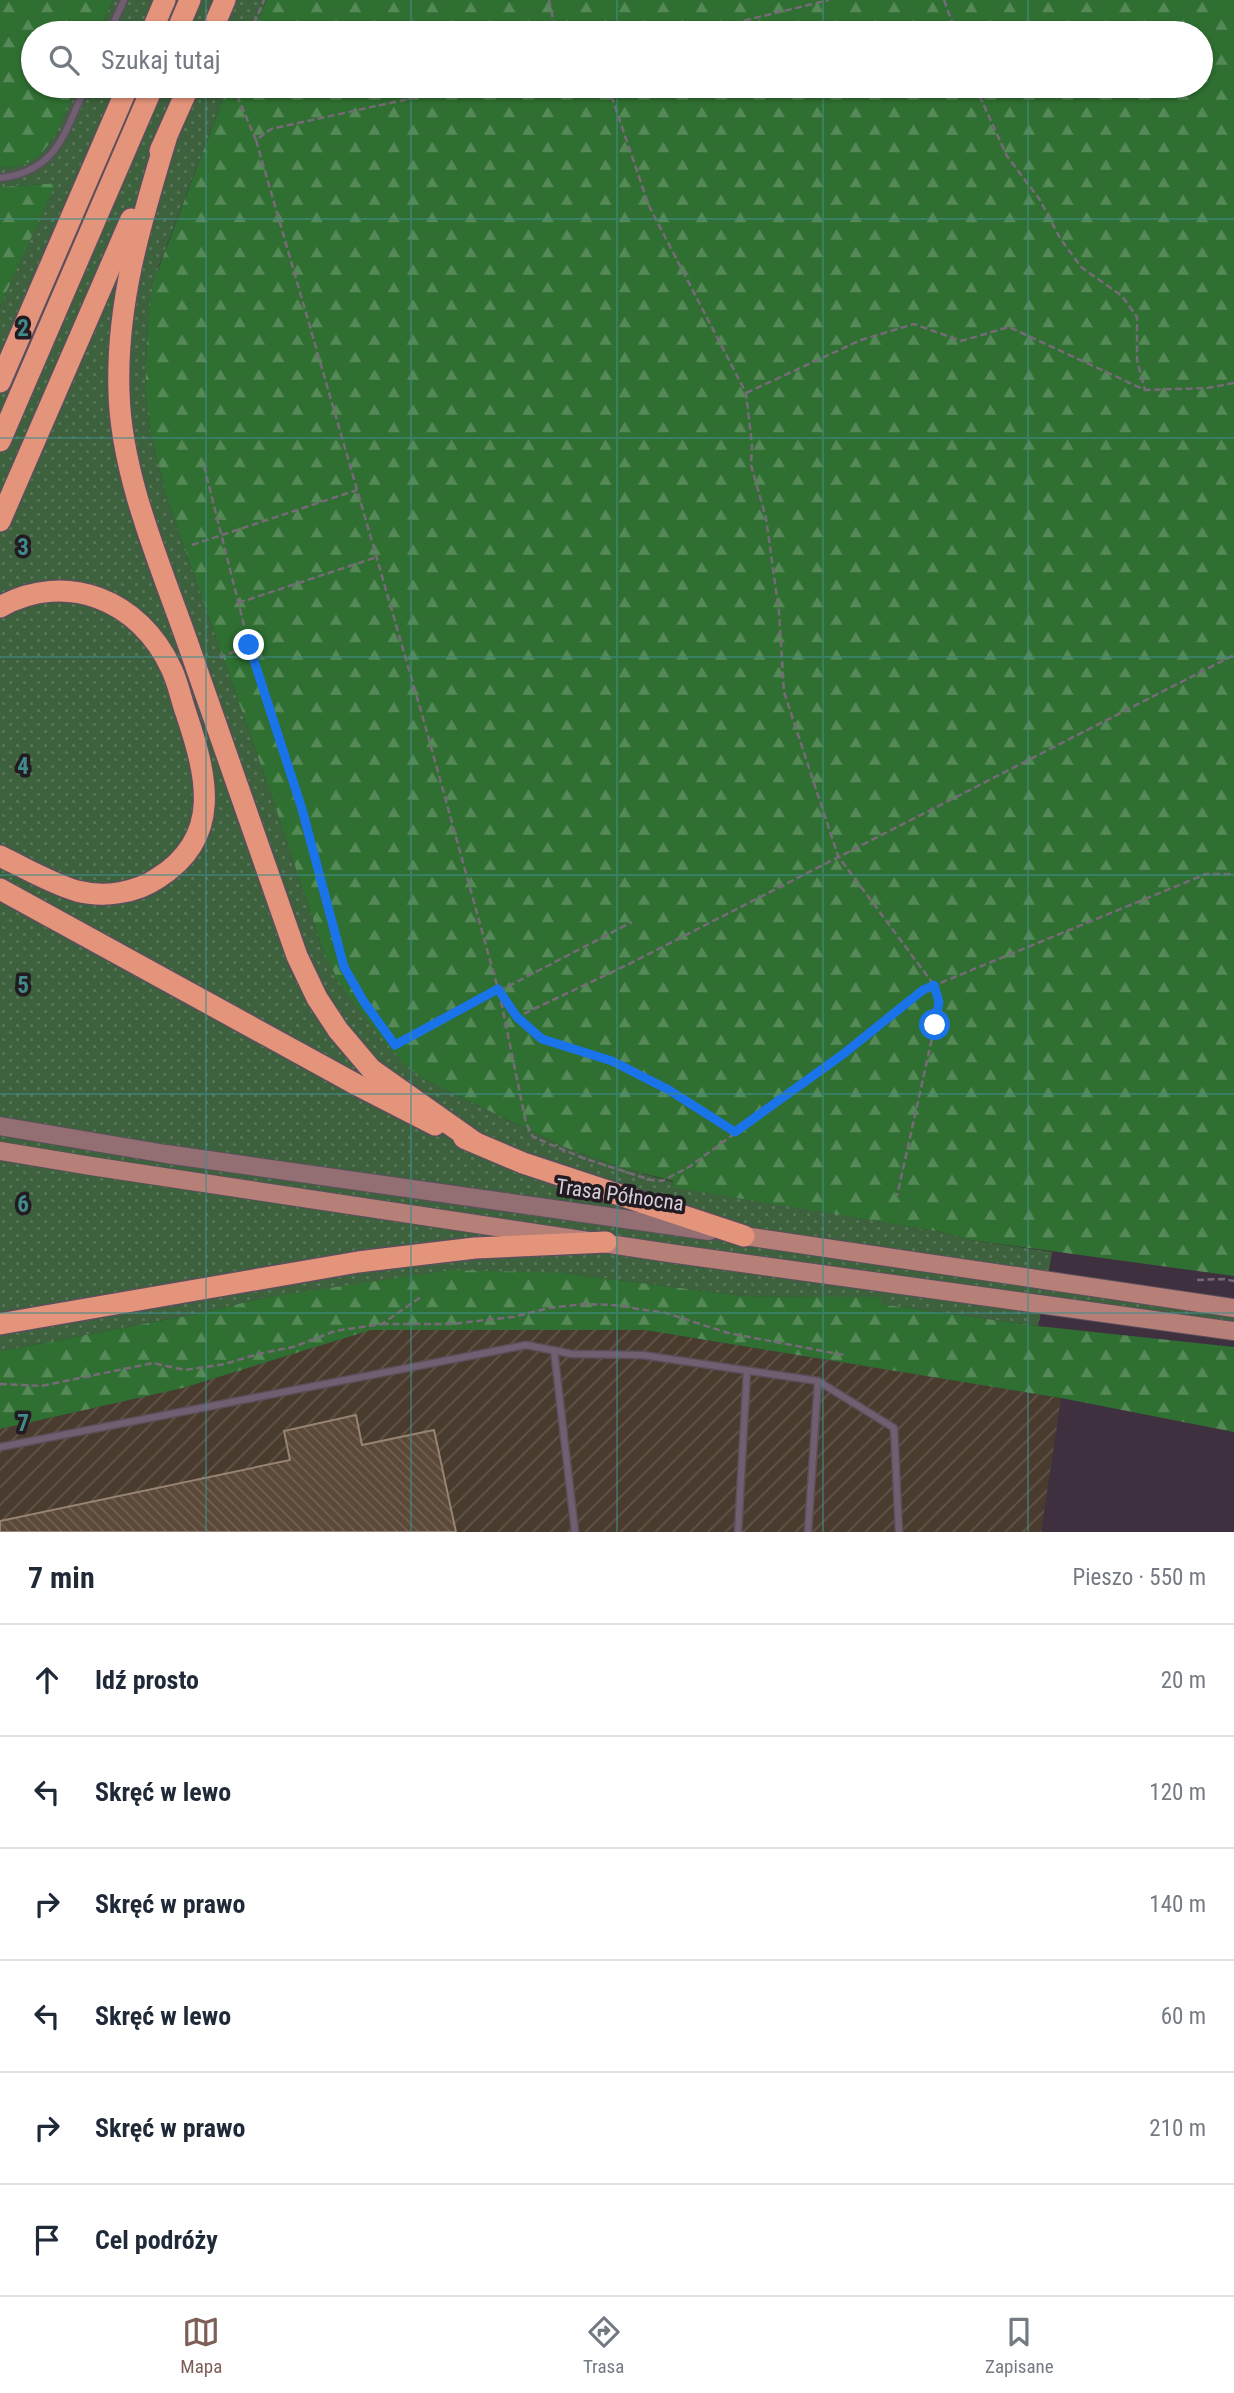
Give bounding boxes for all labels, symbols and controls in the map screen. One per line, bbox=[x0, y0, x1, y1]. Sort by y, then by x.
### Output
search box bbox=[21, 21, 1213, 98]
icon: search bbox=[45, 41, 83, 79]
text: Szukaj tutaj bbox=[101, 45, 221, 75]
text: 2 bbox=[17, 315, 29, 342]
text: 3 bbox=[17, 534, 29, 561]
route end bbox=[233, 629, 264, 660]
text: 4 bbox=[17, 753, 29, 780]
text: 5 bbox=[17, 972, 29, 999]
route start bbox=[919, 1009, 950, 1040]
street label: Trasa Północna bbox=[555, 1174, 685, 1216]
text: 6 bbox=[17, 1191, 29, 1218]
text: 7 bbox=[17, 1410, 29, 1437]
text: 7 min bbox=[28, 1560, 95, 1595]
text: Pieszo · 550 m bbox=[1072, 1564, 1206, 1591]
icon: ahead bbox=[28, 1661, 66, 1699]
text: Idź prosto bbox=[95, 1665, 199, 1695]
text: 20 m bbox=[1161, 1667, 1206, 1694]
icon: left bbox=[28, 1773, 66, 1811]
text: Skręć w lewo bbox=[95, 1777, 231, 1807]
text: 120 m bbox=[1149, 1779, 1206, 1806]
icon: right bbox=[28, 1885, 66, 1923]
text: Skręć w prawo bbox=[95, 1889, 245, 1919]
text: 140 m bbox=[1149, 1891, 1206, 1918]
icon: left bbox=[28, 1997, 66, 2035]
text: Skręć w lewo bbox=[95, 2001, 231, 2031]
text: 60 m bbox=[1161, 2003, 1206, 2030]
icon: right bbox=[28, 2109, 66, 2147]
text: Skręć w prawo bbox=[95, 2113, 245, 2143]
text: 210 m bbox=[1149, 2115, 1206, 2142]
icon: arrive bbox=[28, 2221, 66, 2259]
text: Cel podróży bbox=[95, 2225, 218, 2255]
tab: Mapa bbox=[180, 2313, 222, 2378]
tab: Trasa bbox=[583, 2313, 624, 2378]
tab: Zapisane bbox=[985, 2313, 1054, 2378]

